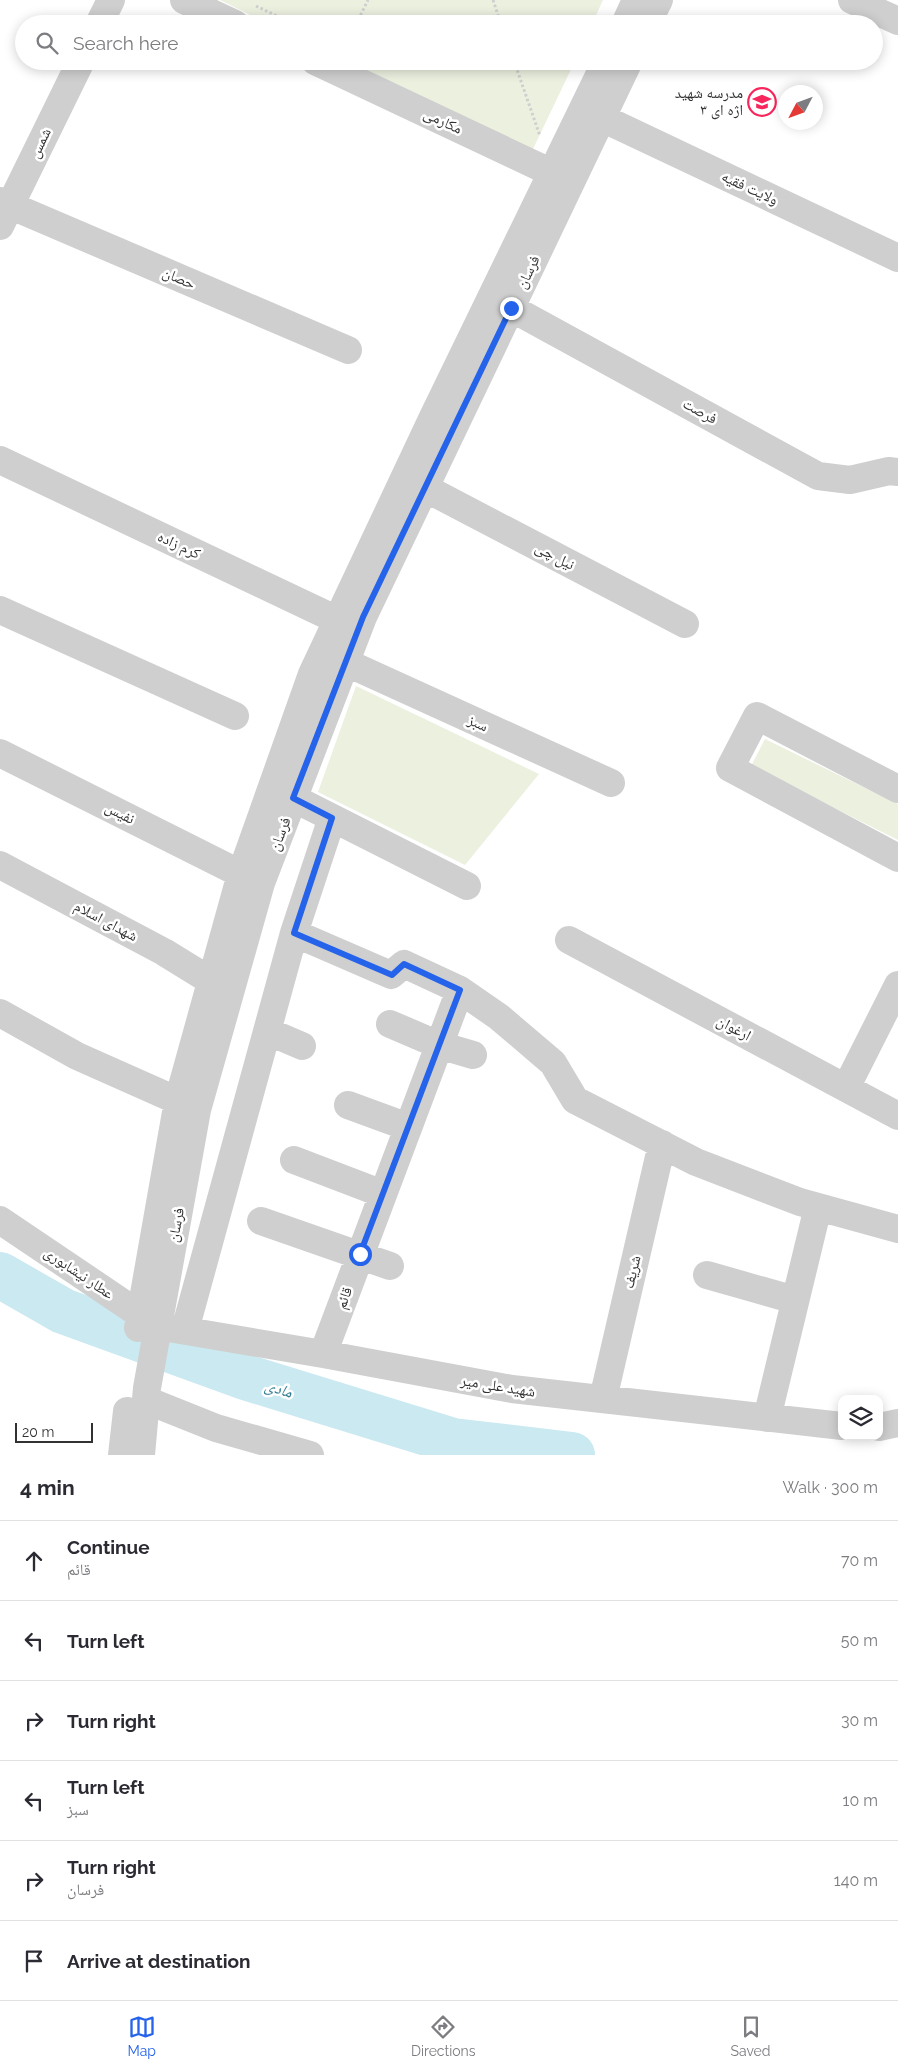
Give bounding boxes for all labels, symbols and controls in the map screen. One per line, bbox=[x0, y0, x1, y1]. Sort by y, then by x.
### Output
search box bbox=[15, 15, 883, 70]
icon: search bbox=[33, 29, 61, 57]
text: Search here bbox=[73, 32, 179, 54]
place label: مدرسه شهید اژه ای ۳ bbox=[675, 84, 743, 120]
north arrow bbox=[778, 85, 823, 130]
school or university icon: مدرسه شهید اژه ای ۳ bbox=[747, 87, 777, 117]
street label: مکارمی bbox=[420, 104, 465, 139]
street label: شمس bbox=[25, 125, 56, 161]
street label: ولایت فقیه bbox=[719, 167, 781, 209]
street label: فرسان bbox=[512, 252, 545, 292]
street label: حصان bbox=[160, 263, 198, 294]
route end bbox=[500, 297, 523, 320]
street label: فرصت bbox=[680, 394, 720, 428]
street label: کرم زاده bbox=[154, 527, 203, 564]
street label: نیل چی bbox=[532, 538, 578, 575]
street label: سبز bbox=[464, 710, 491, 735]
street label: نفیس bbox=[102, 798, 138, 829]
street label: فرسان bbox=[265, 815, 296, 854]
street label: شهدای اسلام bbox=[71, 897, 141, 946]
street label: ارغوان bbox=[713, 1012, 754, 1045]
street label: فرسان bbox=[164, 1206, 189, 1244]
street label: عطار نیشابوری bbox=[40, 1243, 118, 1304]
route start bbox=[349, 1243, 372, 1266]
street label: شریف bbox=[619, 1254, 645, 1290]
street label: قائم bbox=[332, 1285, 357, 1312]
street label: شهید علی میر bbox=[458, 1371, 537, 1402]
water label: مادی bbox=[262, 1375, 296, 1403]
map controls bbox=[838, 1395, 883, 1440]
button: layers bbox=[838, 1395, 883, 1440]
scale bar bbox=[15, 1420, 92, 1443]
text: 20 m bbox=[22, 1424, 54, 1440]
text: 4 min bbox=[20, 1475, 75, 1500]
text: Walk · 300 m bbox=[782, 1478, 878, 1497]
text: Continue bbox=[67, 1536, 150, 1558]
icon: ahead bbox=[20, 1547, 48, 1575]
text: 70 m bbox=[841, 1551, 878, 1570]
text: قائم bbox=[67, 1560, 91, 1579]
icon: left bbox=[20, 1627, 48, 1655]
text: Turn left bbox=[67, 1630, 144, 1652]
text: 50 m bbox=[841, 1631, 878, 1650]
icon: right bbox=[20, 1707, 48, 1735]
text: Turn right bbox=[67, 1710, 156, 1732]
text: 30 m bbox=[841, 1711, 878, 1730]
text: Turn left bbox=[67, 1776, 144, 1798]
icon: left bbox=[20, 1787, 48, 1815]
text: 10 m bbox=[843, 1791, 878, 1810]
text: سبز bbox=[67, 1800, 89, 1819]
text: Turn right bbox=[67, 1856, 156, 1878]
icon: right bbox=[20, 1867, 48, 1895]
text: 140 m bbox=[834, 1871, 878, 1890]
text: فرسان bbox=[67, 1880, 104, 1899]
icon: arrive bbox=[20, 1947, 48, 1975]
text: Arrive at destination bbox=[67, 1950, 251, 1972]
tab: Map bbox=[127, 2013, 156, 2059]
tab: Directions bbox=[411, 2013, 476, 2059]
tab: Saved bbox=[730, 2013, 771, 2059]

